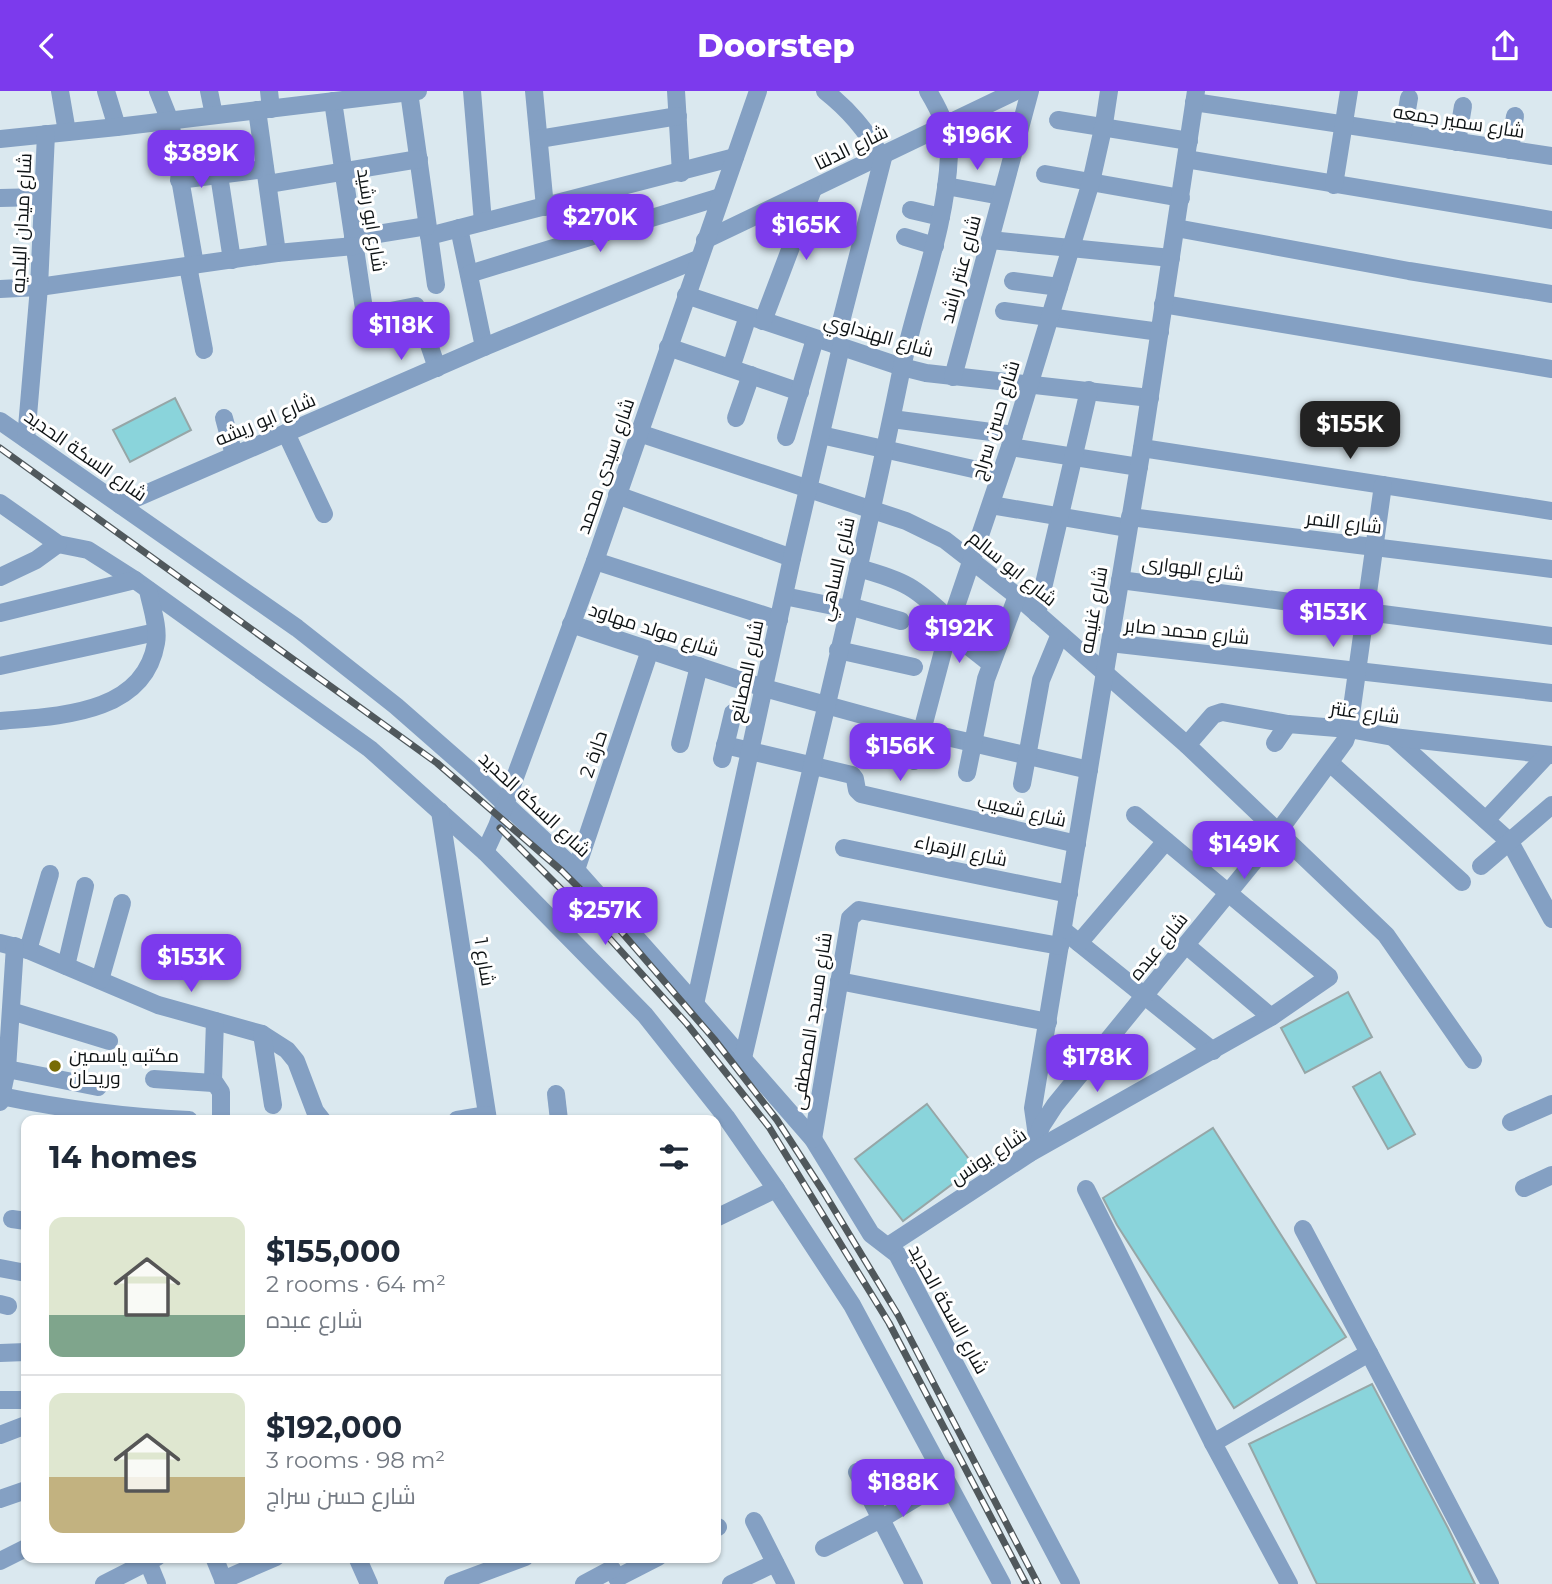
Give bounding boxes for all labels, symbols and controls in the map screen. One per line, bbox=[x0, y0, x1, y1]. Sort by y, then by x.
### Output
text: Doorstep bbox=[697, 26, 855, 65]
icon: back bbox=[28, 27, 66, 65]
icon: share bbox=[1486, 27, 1524, 65]
street label: شارع سمير جمعه bbox=[1391, 100, 1526, 145]
pin: $196K bbox=[928, 113, 1026, 172]
street label: شارع الدلتا bbox=[811, 120, 893, 177]
text: $196K bbox=[942, 121, 1012, 149]
pin: $389K bbox=[152, 131, 250, 190]
text: $389K bbox=[163, 139, 239, 167]
street label: شارع ميدان البلديه bbox=[6, 152, 39, 294]
street label: شارع ابو رشيد bbox=[350, 167, 391, 274]
pin: $270K bbox=[551, 195, 649, 254]
pin: $165K bbox=[757, 202, 855, 262]
text: $270K bbox=[563, 203, 637, 231]
text: $165K bbox=[772, 211, 840, 239]
street label: شارع عنتر راشد bbox=[935, 213, 988, 326]
pin: $118K bbox=[352, 303, 450, 362]
street label: شارع الهنداوي bbox=[821, 309, 936, 365]
text: $118K bbox=[369, 311, 433, 339]
street label: شارع حسن سراج bbox=[966, 358, 1026, 483]
street label: شارع ابو ريشه bbox=[212, 388, 320, 453]
street label: شارع سيدى محمد bbox=[571, 395, 641, 538]
pin: $155K bbox=[1301, 401, 1399, 461]
street label: شارع السكة الحديد bbox=[19, 405, 151, 508]
text: $155K bbox=[1316, 410, 1384, 438]
street label: شارع النمر bbox=[1303, 506, 1383, 541]
street label: شارع الساهي bbox=[813, 515, 863, 624]
street label: شارع ابو سالم bbox=[963, 526, 1061, 613]
street label: شارع الهوارى bbox=[1140, 551, 1245, 588]
street label: شارع غنيمه bbox=[1075, 565, 1114, 656]
pin: $153K bbox=[1284, 589, 1382, 649]
street label: شارع مولد مهاود bbox=[585, 598, 722, 663]
text: $153K bbox=[1299, 598, 1367, 626]
pin: $192K bbox=[910, 605, 1008, 665]
street label: شارع محمد صابر bbox=[1122, 613, 1250, 651]
text: $192K bbox=[925, 614, 993, 642]
street label: شارع المصانع bbox=[724, 618, 770, 725]
street label: شارع عنتر bbox=[1327, 696, 1401, 731]
pin: $156K bbox=[851, 723, 949, 783]
street label: حارة 2 bbox=[575, 728, 612, 781]
text: $156K bbox=[866, 732, 934, 760]
street label: شارع السكة الحديد bbox=[473, 747, 595, 863]
street label: شارع شعيب bbox=[975, 789, 1069, 834]
pin: $149K bbox=[1195, 821, 1293, 881]
street label: شارع الزهراء bbox=[912, 829, 1009, 873]
text: $149K bbox=[1209, 830, 1279, 858]
pin: $257K bbox=[556, 887, 654, 947]
text: $257K bbox=[569, 896, 641, 924]
street label: شارع عبده bbox=[1124, 908, 1194, 986]
street label: شارع مسجد المصطفى bbox=[786, 931, 839, 1112]
pin: $153K bbox=[142, 935, 240, 994]
street label: شارع 1 bbox=[467, 936, 500, 988]
text: $153K bbox=[157, 943, 225, 971]
pin: $178K bbox=[1048, 1035, 1146, 1094]
text: $178K bbox=[1062, 1043, 1132, 1071]
place label: مكتبه ياسمين وريحان bbox=[69, 1044, 179, 1089]
marker: مكتبه ياسمين وريحان bbox=[47, 1058, 63, 1074]
street label: شارع يونس bbox=[946, 1123, 1032, 1191]
icon: filters bbox=[655, 1138, 693, 1176]
text: 14 homes bbox=[49, 1139, 197, 1176]
text: $155,000 bbox=[266, 1233, 401, 1270]
street label: شارع السكة الحديد bbox=[902, 1241, 994, 1379]
icon: home bbox=[105, 1245, 189, 1329]
text: 2 rooms · 64 m² bbox=[266, 1270, 446, 1298]
text: شارع عبده bbox=[266, 1306, 363, 1334]
text: $192,000 bbox=[266, 1409, 402, 1446]
icon: home bbox=[105, 1421, 189, 1505]
text: 3 rooms · 98 m² bbox=[266, 1446, 445, 1474]
pin: $188K bbox=[854, 1459, 952, 1519]
text: $188K bbox=[868, 1468, 938, 1496]
text: شارع حسن سراج bbox=[266, 1482, 416, 1510]

